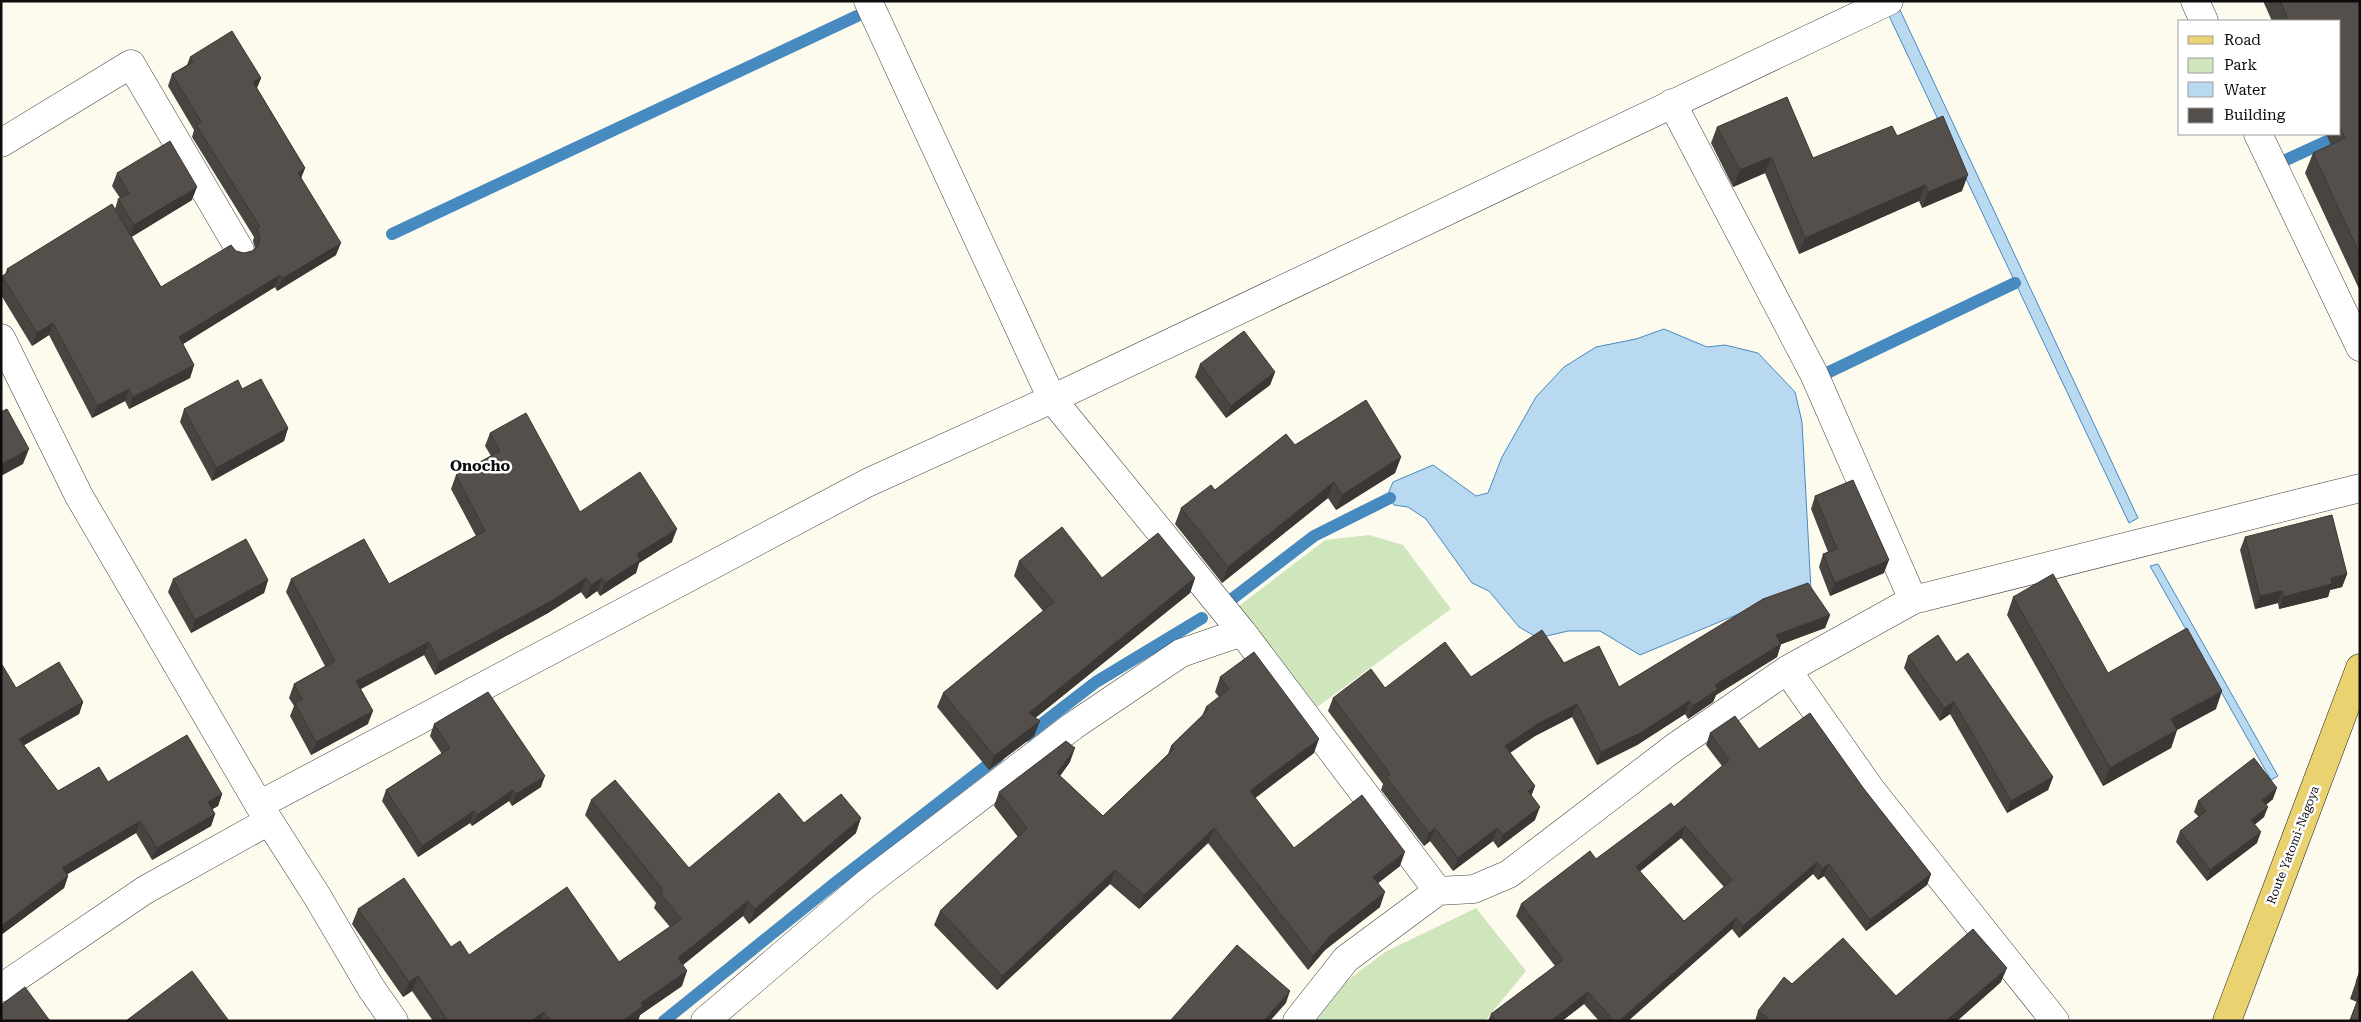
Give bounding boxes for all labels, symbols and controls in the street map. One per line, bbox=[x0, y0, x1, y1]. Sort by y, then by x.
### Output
legend bbox=[2178, 20, 2341, 135]
text: Road bbox=[2224, 31, 2261, 49]
text: Park bbox=[2224, 56, 2258, 74]
text: Water bbox=[2224, 81, 2266, 99]
text: Building bbox=[2224, 106, 2286, 124]
district label: Onocho bbox=[450, 457, 510, 475]
street label: Route Yatomi-Nagoya bbox=[2264, 783, 2322, 906]

